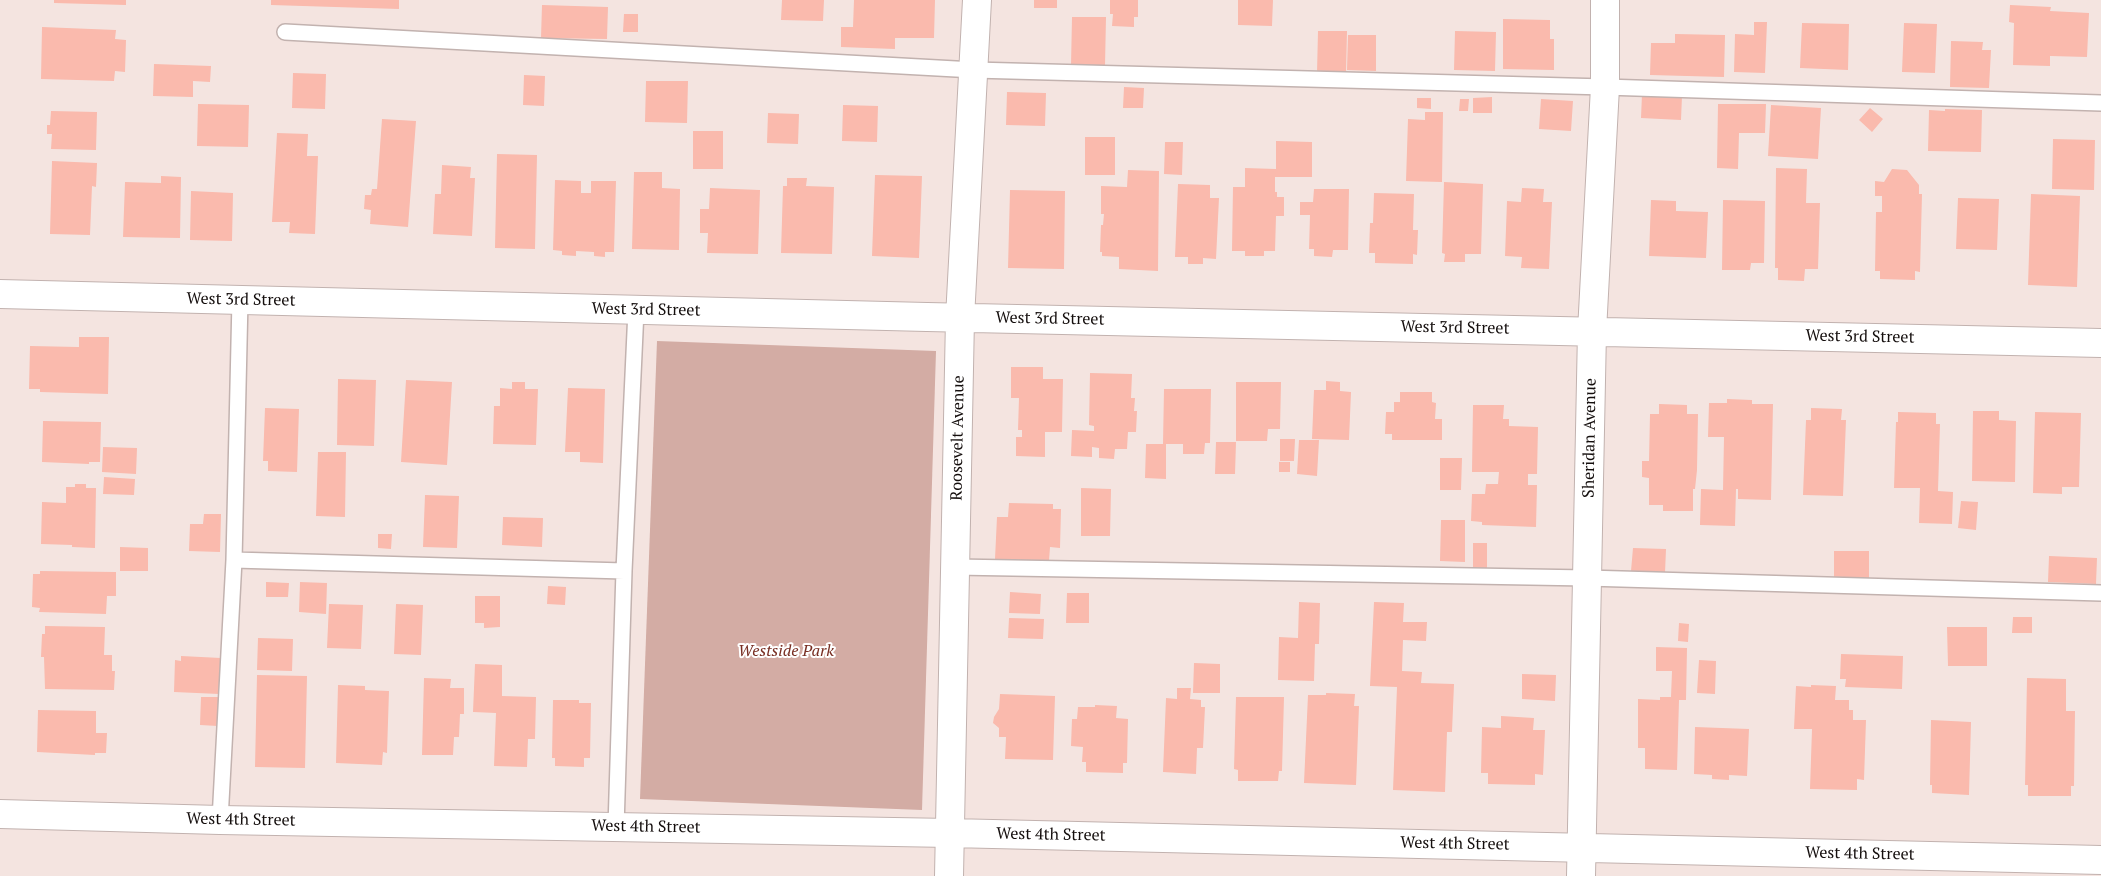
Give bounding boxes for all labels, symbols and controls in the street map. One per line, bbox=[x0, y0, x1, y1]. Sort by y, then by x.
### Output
street label: West 3rd Street bbox=[186, 289, 296, 311]
street label: West 3rd Street bbox=[591, 299, 701, 321]
street label: West 3rd Street bbox=[995, 308, 1105, 330]
street label: West 3rd Street bbox=[1400, 317, 1510, 339]
street label: West 3rd Street bbox=[1805, 326, 1915, 348]
street label: Roosevelt Avenue bbox=[947, 375, 969, 501]
street label: Sheridan Avenue bbox=[1579, 378, 1601, 498]
park label: Westside Park bbox=[738, 641, 834, 661]
street label: West 4th Street bbox=[186, 809, 296, 831]
street label: West 4th Street bbox=[591, 816, 701, 838]
street label: West 4th Street bbox=[996, 824, 1106, 846]
street label: West 4th Street bbox=[1400, 833, 1510, 855]
street label: West 4th Street bbox=[1805, 843, 1915, 865]

